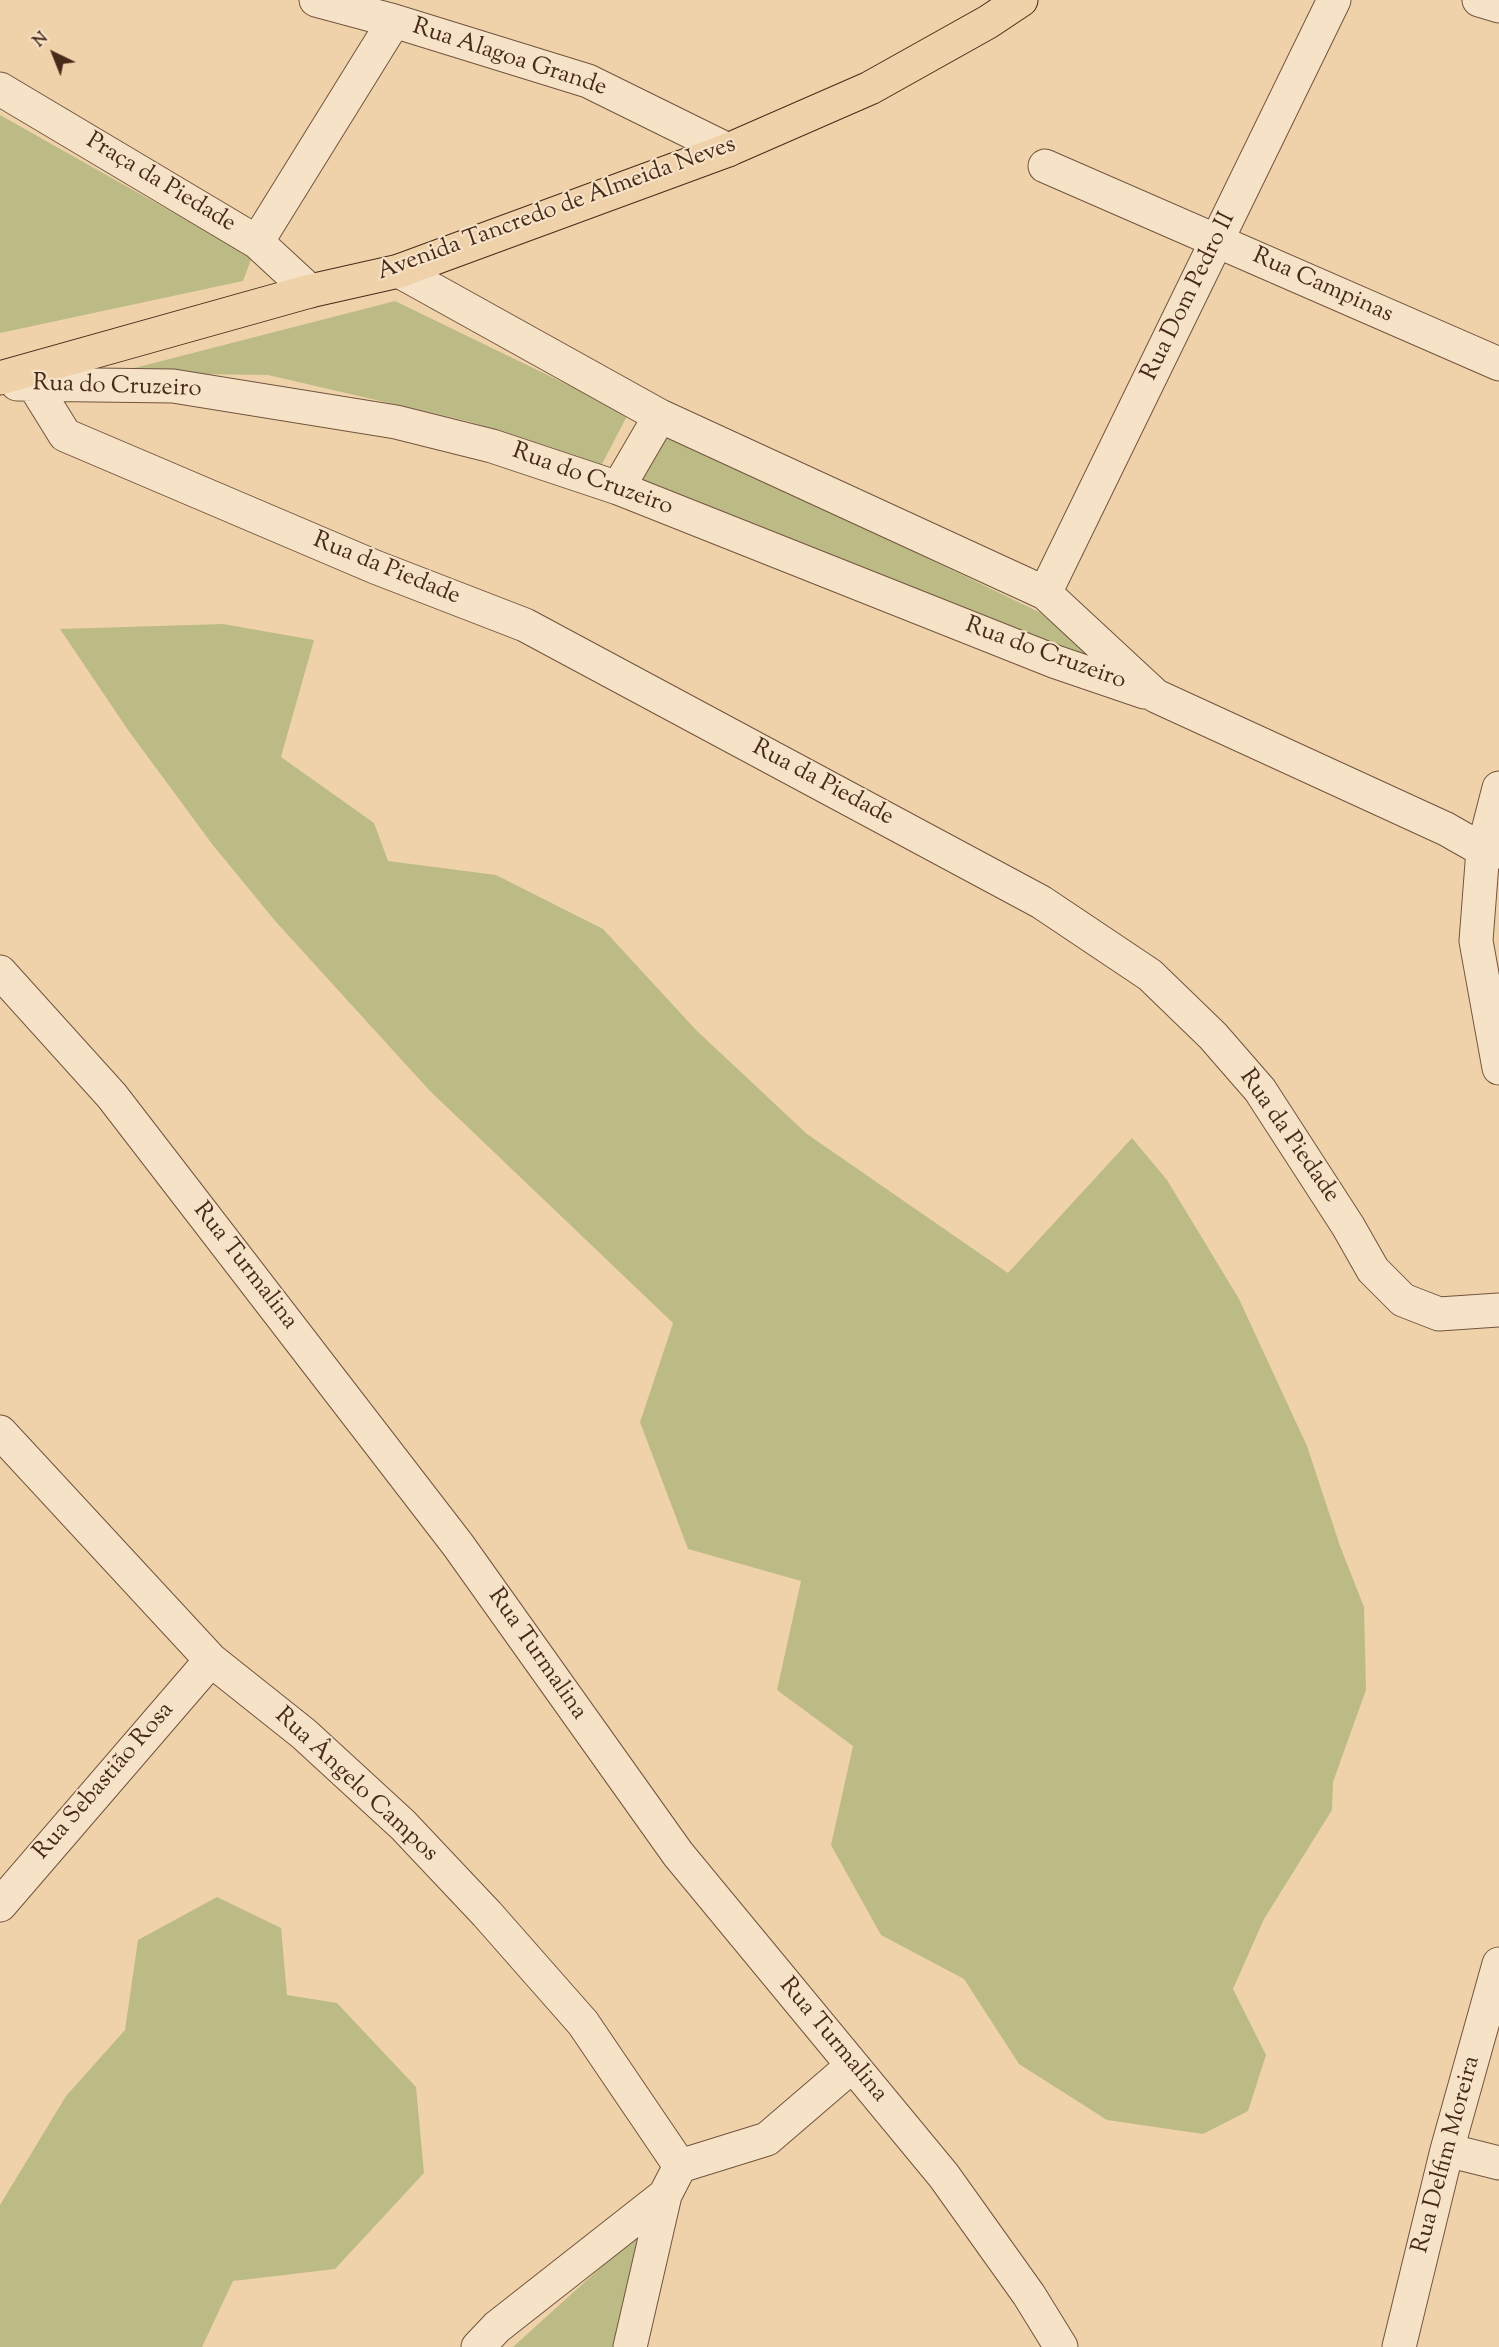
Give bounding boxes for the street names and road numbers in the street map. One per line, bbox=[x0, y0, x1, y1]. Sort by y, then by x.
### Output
street label: Rua Alagoa Grande bbox=[408, 14, 610, 104]
street label: Praça da Piedade bbox=[80, 128, 240, 240]
street label: Avenida Tancredo de Almeida Neves bbox=[374, 132, 740, 288]
street label: Rua Dom Pedro II bbox=[1137, 208, 1243, 386]
street label: Rua Campinas bbox=[1247, 243, 1397, 331]
street label: Rua do Cruzeiro bbox=[32, 371, 202, 405]
street label: Rua do Cruzeiro bbox=[508, 439, 676, 523]
street label: Rua da Piedade bbox=[308, 527, 464, 613]
street label: Rua do Cruzeiro bbox=[961, 613, 1129, 697]
street label: Rua da Piedade bbox=[746, 735, 898, 833]
street label: Rua da Piedade bbox=[1231, 1065, 1345, 1209]
street label: Rua Turmalina bbox=[185, 1198, 303, 1336]
street label: Rua Turmalina bbox=[480, 1584, 592, 1726]
street label: Rua Sebastião Rosa bbox=[29, 1697, 181, 1867]
street label: Rua Ângelo Campos bbox=[267, 1703, 443, 1869]
street label: Rua Turmalina bbox=[772, 1973, 892, 2109]
street label: Rua Delfim Moreira bbox=[1408, 2053, 1488, 2257]

